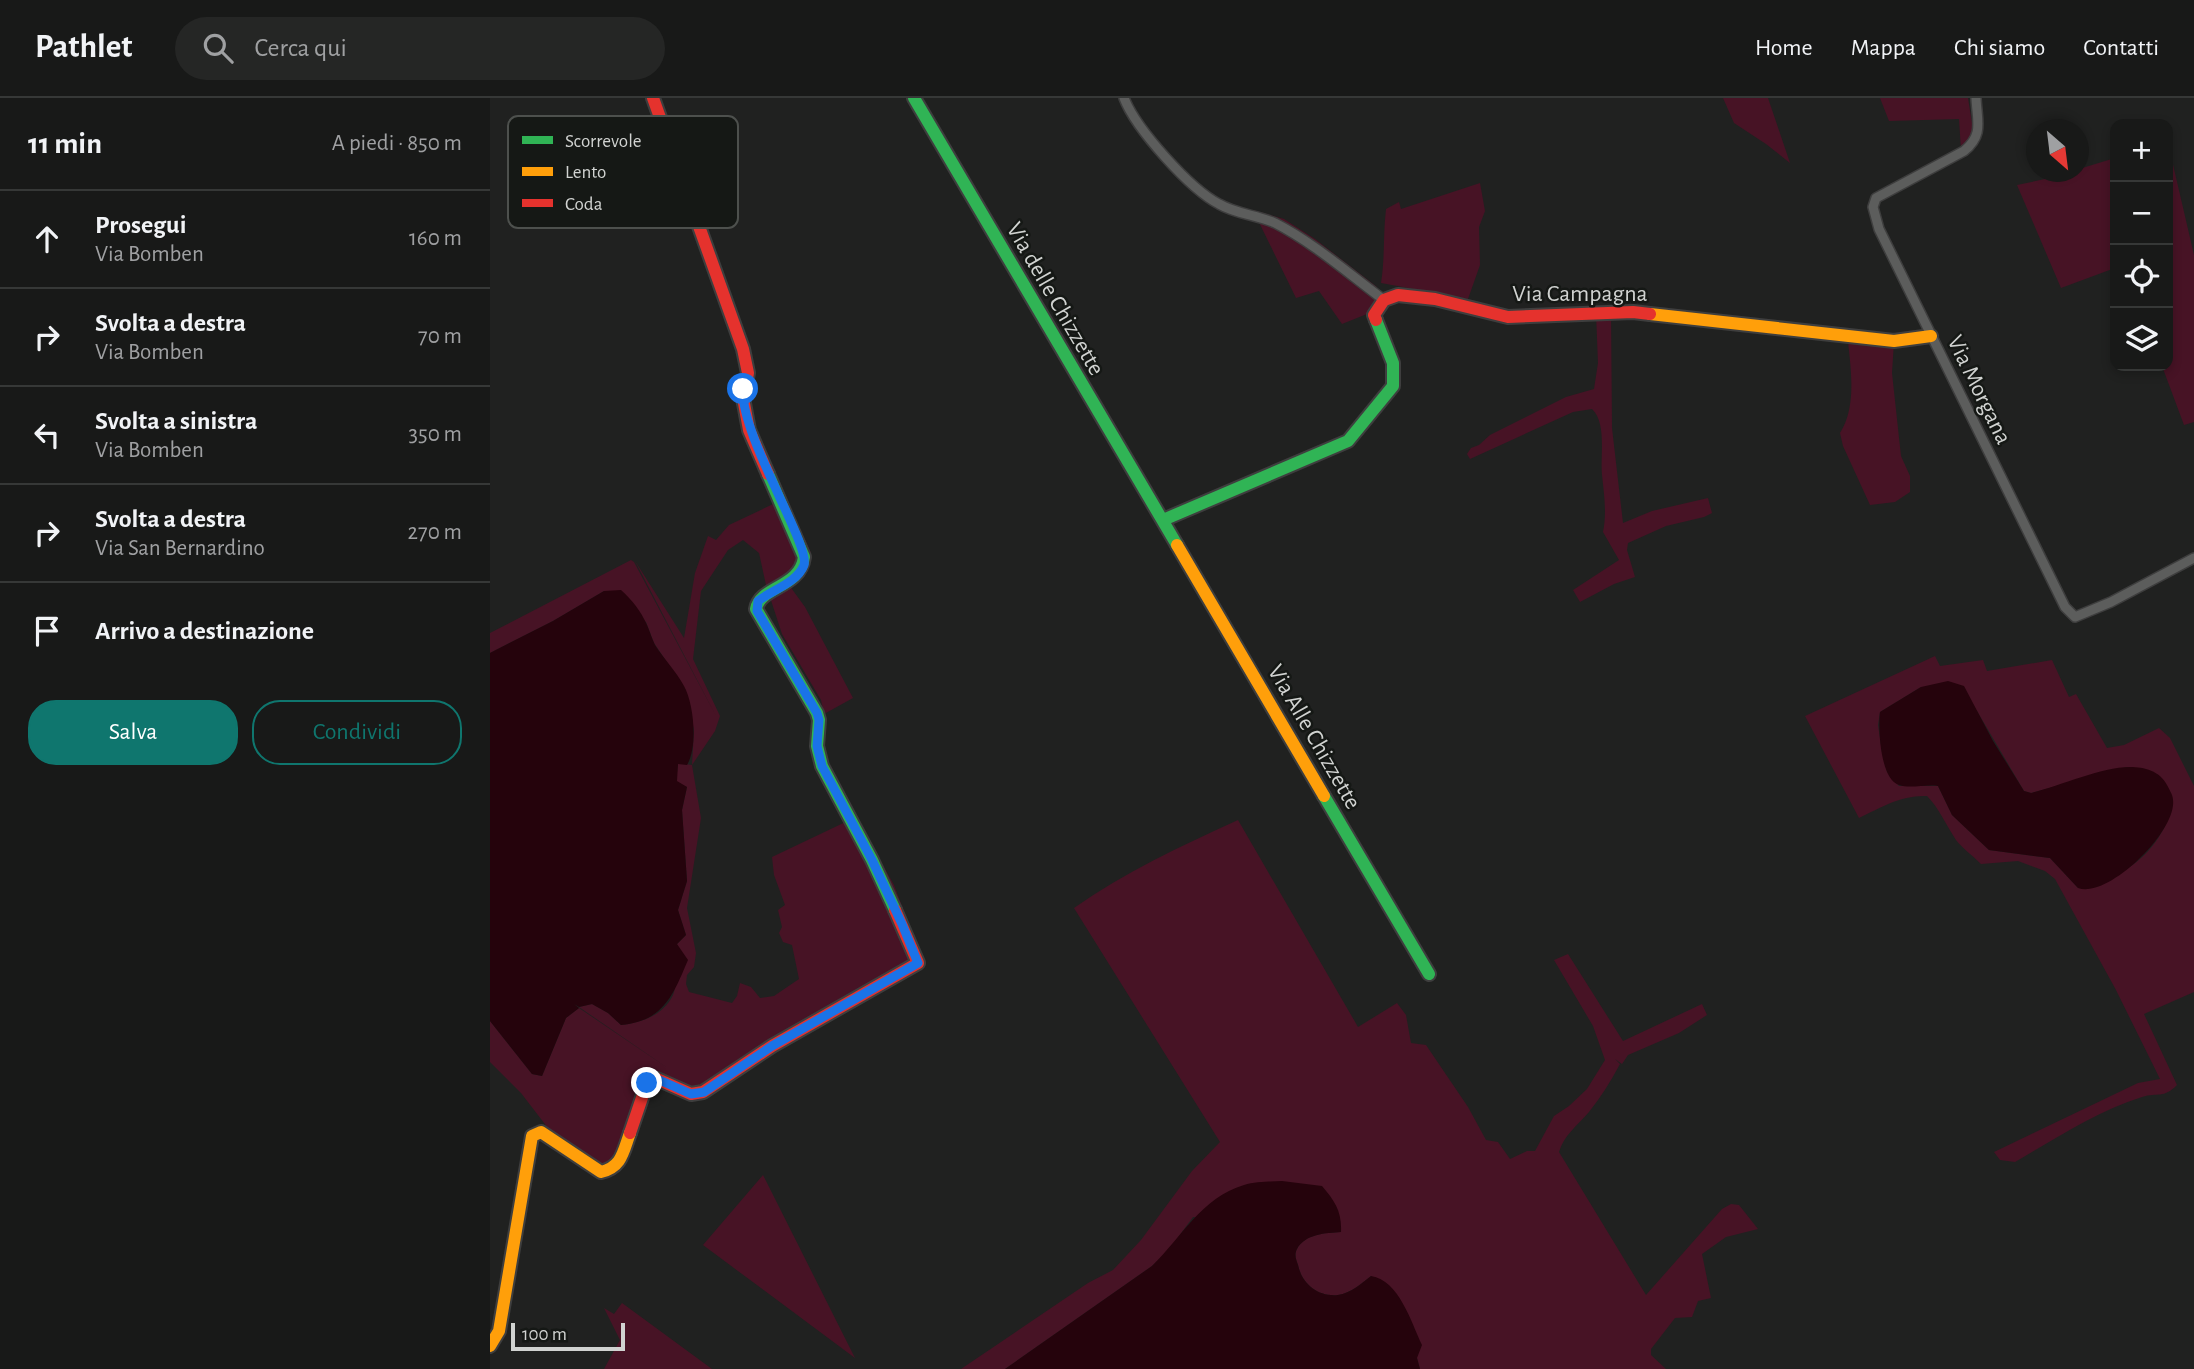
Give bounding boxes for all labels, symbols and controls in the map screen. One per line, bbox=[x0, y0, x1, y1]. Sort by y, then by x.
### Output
search box bbox=[175, 17, 665, 80]
icon: search bbox=[199, 29, 237, 67]
text: Pathlet bbox=[35, 31, 133, 64]
text: Cerca qui bbox=[255, 35, 347, 61]
text: Home bbox=[1755, 36, 1813, 60]
text: Mappa bbox=[1851, 36, 1916, 60]
text: Chi siamo bbox=[1954, 36, 2045, 60]
text: Contatti bbox=[2083, 36, 2159, 60]
legend bbox=[508, 116, 738, 228]
north arrow bbox=[2026, 119, 2089, 182]
map controls bbox=[2110, 119, 2173, 371]
button: + bbox=[2110, 119, 2173, 182]
text: 11 min bbox=[28, 129, 102, 159]
text: A piedi · 850 m bbox=[332, 132, 462, 155]
text: Scorrevole bbox=[565, 132, 642, 151]
text: Lento bbox=[565, 163, 606, 182]
button: − bbox=[2110, 182, 2173, 245]
text: Coda bbox=[565, 195, 603, 214]
text: Prosegui bbox=[95, 212, 186, 238]
street label: Via delle Chizzette bbox=[1002, 218, 1108, 380]
icon: ahead bbox=[28, 220, 66, 258]
text: 160 m bbox=[409, 227, 462, 250]
text: Via Bomben bbox=[95, 243, 204, 266]
button: locate bbox=[2110, 245, 2173, 308]
street label: Via Campagna bbox=[1512, 282, 1648, 306]
button: layers bbox=[2110, 308, 2173, 371]
text: Svolta a destra bbox=[95, 310, 246, 336]
icon: right bbox=[28, 318, 66, 356]
text: 70 m bbox=[418, 325, 462, 348]
street label: Via Morgana bbox=[1942, 332, 2016, 448]
text: Via Bomben bbox=[95, 341, 204, 364]
route start bbox=[727, 373, 758, 404]
text: Svolta a sinistra bbox=[95, 408, 257, 434]
icon: left bbox=[28, 416, 66, 454]
text: 350 m bbox=[409, 423, 462, 446]
text: Via Bomben bbox=[95, 439, 204, 462]
text: Svolta a destra bbox=[95, 506, 246, 532]
icon: right bbox=[28, 514, 66, 552]
text: 270 m bbox=[408, 521, 462, 544]
text: Via San Bernardino bbox=[95, 537, 265, 560]
icon: arrive bbox=[28, 612, 66, 650]
text: Arrivo a destinazione bbox=[95, 618, 314, 644]
street label: Via Alle Chizzette bbox=[1263, 661, 1365, 813]
button: Salva bbox=[28, 700, 238, 765]
button: Condividi bbox=[252, 700, 462, 765]
route end bbox=[631, 1067, 662, 1098]
scale bar bbox=[511, 1320, 625, 1352]
text: 100 m bbox=[522, 1325, 567, 1344]

